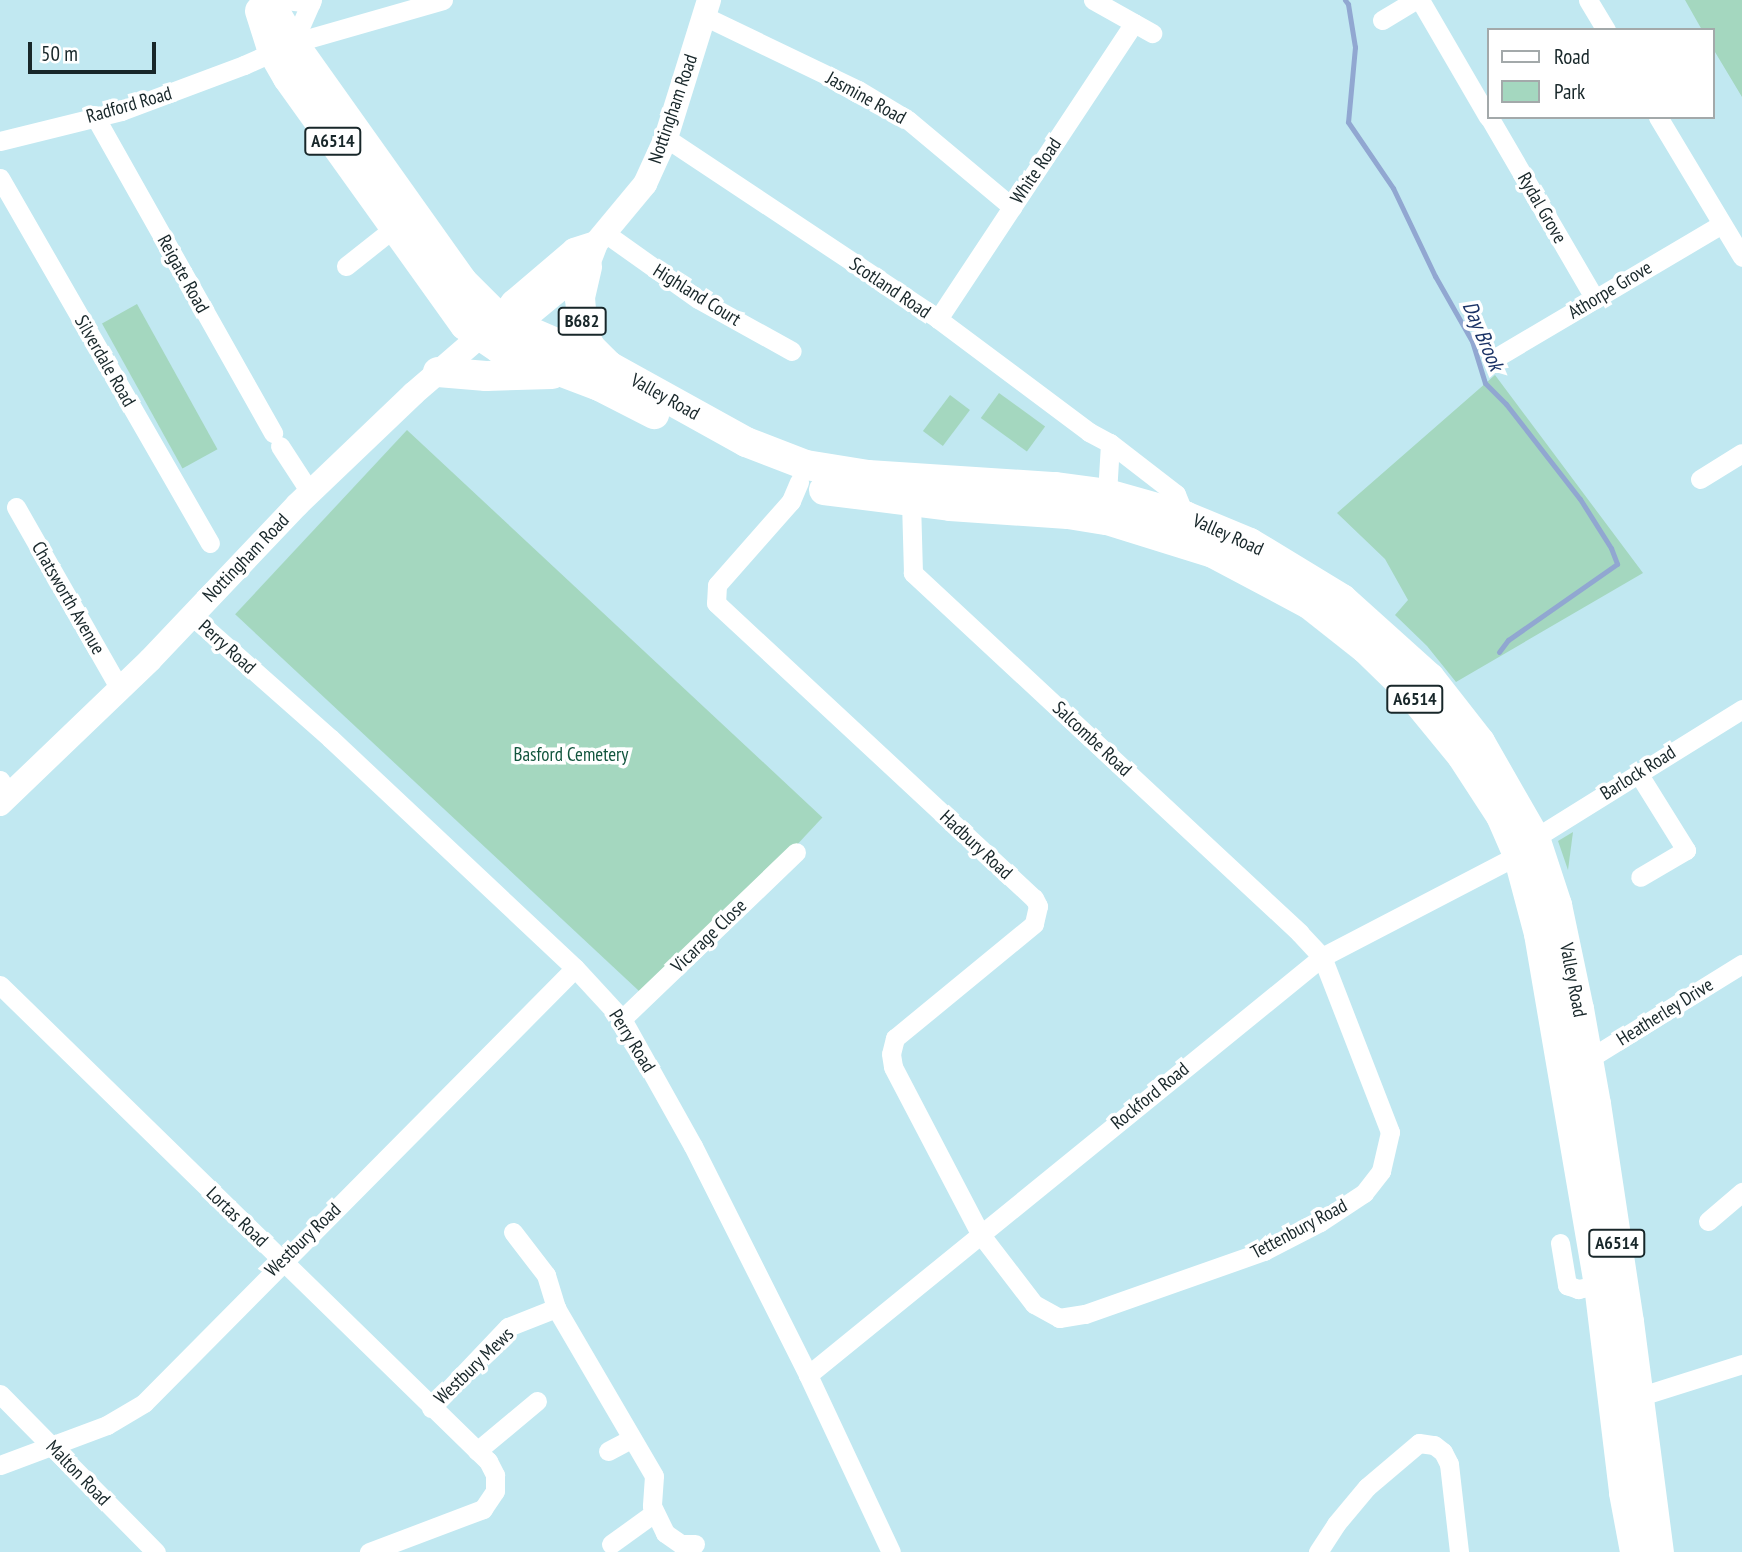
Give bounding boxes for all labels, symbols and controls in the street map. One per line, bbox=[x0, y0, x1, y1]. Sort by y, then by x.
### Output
scale bar bbox=[32, 28, 159, 72]
legend bbox=[1486, 28, 1714, 119]
text: 50 m bbox=[41, 40, 78, 67]
text: Road bbox=[1554, 43, 1590, 70]
street label: Nottingham Road bbox=[644, 51, 702, 167]
street label: Jasmine Road bbox=[822, 67, 910, 129]
text: Park bbox=[1554, 78, 1585, 105]
street label: Radford Road bbox=[84, 82, 174, 128]
road number: A6514 bbox=[303, 126, 363, 156]
street label: White Road bbox=[1006, 134, 1066, 208]
street label: Rydal Grove bbox=[1513, 169, 1571, 247]
street label: Reigate Road bbox=[152, 231, 214, 317]
street label: Scotland Road bbox=[845, 253, 935, 323]
street label: Athorpe Grove bbox=[1564, 256, 1656, 324]
street label: Highland Court bbox=[649, 259, 745, 331]
water label: Day Brook bbox=[1457, 297, 1509, 375]
road number: B682 bbox=[558, 306, 606, 335]
street label: Silverdale Road bbox=[70, 311, 140, 411]
street label: Valley Road bbox=[626, 369, 704, 425]
street label: Nottingham Road bbox=[198, 509, 294, 607]
street label: Valley Road bbox=[1189, 509, 1267, 561]
street label: Chatsworth Avenue bbox=[26, 537, 110, 659]
street label: Perry Road bbox=[193, 615, 261, 679]
road number: A6514 bbox=[1385, 684, 1445, 714]
street label: Salcombe Road bbox=[1048, 697, 1136, 781]
street label: Barlock Road bbox=[1596, 741, 1680, 805]
park label: Basford Cemetery bbox=[514, 744, 628, 766]
street label: Hadbury Road bbox=[935, 806, 1017, 884]
street label: Vicarage Close bbox=[667, 895, 751, 977]
street label: Valley Road bbox=[1555, 941, 1591, 1019]
street label: Heatherley Drive bbox=[1612, 973, 1718, 1051]
street label: Perry Road bbox=[604, 1005, 660, 1077]
street label: Rockford Road bbox=[1106, 1058, 1194, 1134]
street label: Lortas Road bbox=[202, 1182, 272, 1252]
street label: Tettenbury Road bbox=[1247, 1194, 1351, 1264]
street label: Westbury Road bbox=[260, 1198, 346, 1282]
road number: A6514 bbox=[1587, 1228, 1647, 1258]
street label: Westbury Mews bbox=[429, 1322, 519, 1410]
street label: Malton Road bbox=[41, 1436, 115, 1510]

